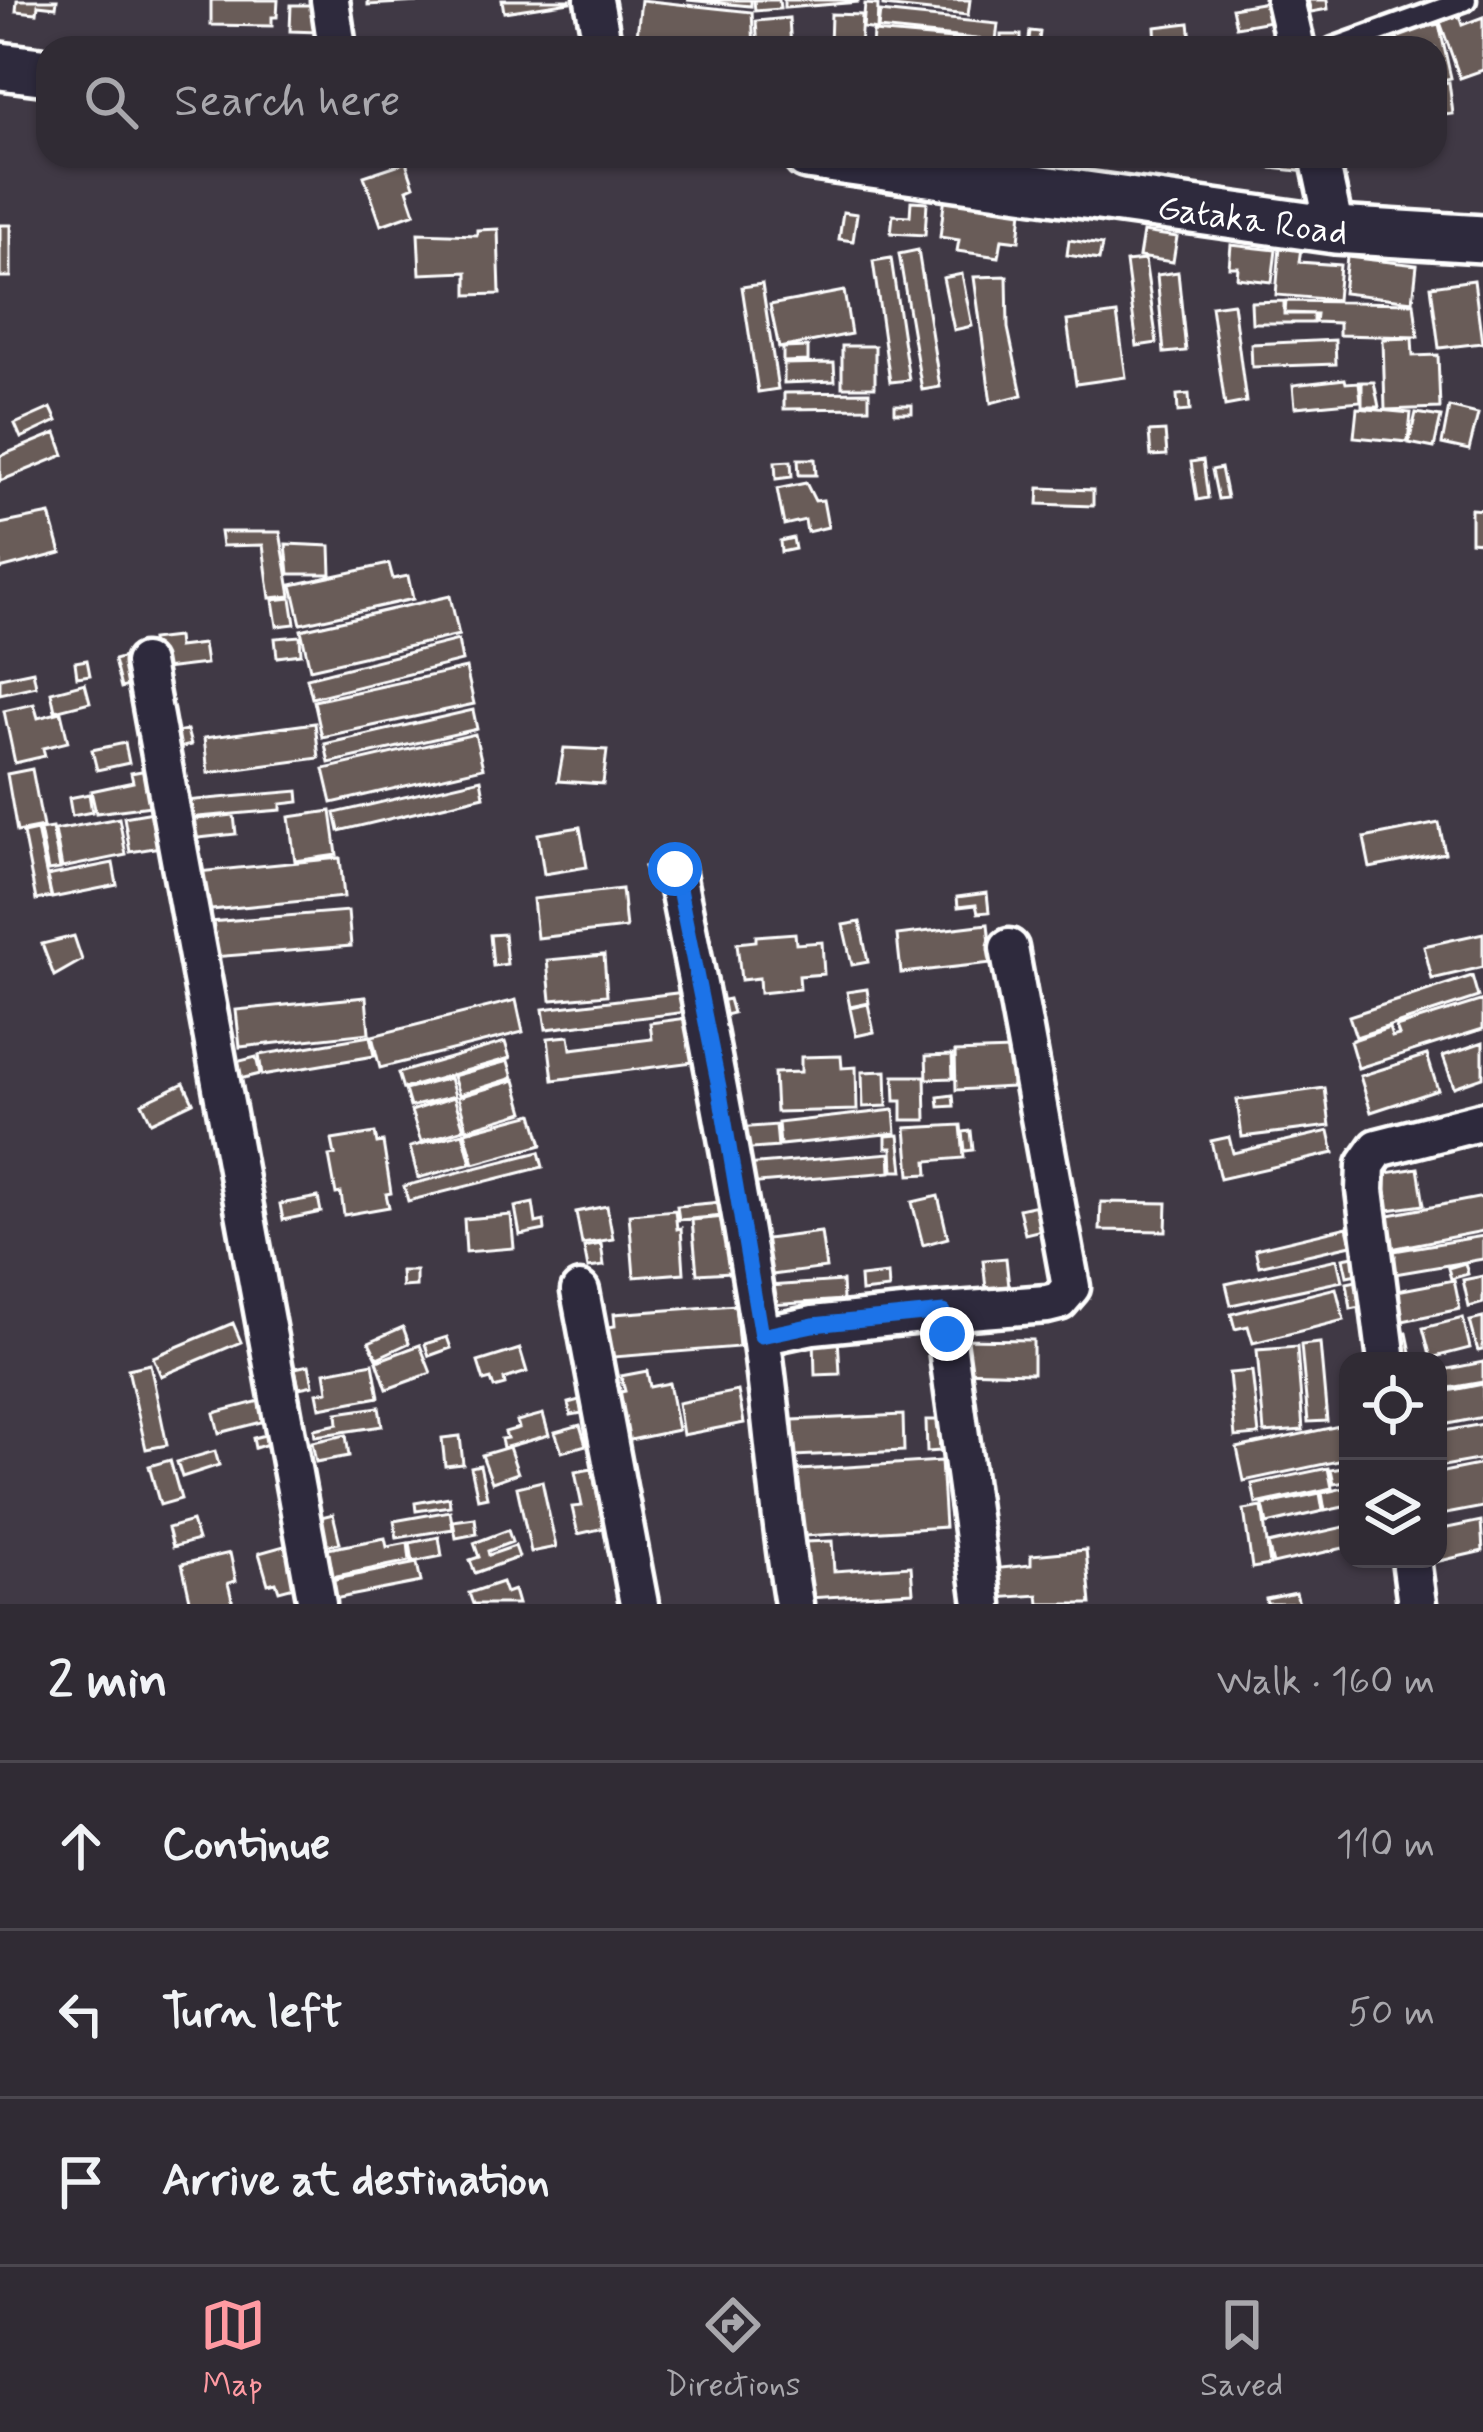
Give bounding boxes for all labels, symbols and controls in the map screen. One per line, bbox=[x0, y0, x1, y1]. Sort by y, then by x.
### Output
search box bbox=[36, 36, 1447, 168]
icon: search bbox=[78, 69, 144, 135]
text: Search here bbox=[174, 73, 401, 132]
street label: Gataka Road bbox=[1154, 185, 1349, 258]
route start bbox=[648, 842, 702, 896]
route end bbox=[920, 1307, 974, 1361]
map controls bbox=[1339, 1352, 1447, 1568]
button: locate bbox=[1339, 1352, 1447, 1460]
button: layers bbox=[1339, 1460, 1447, 1568]
text: 2 min bbox=[48, 1649, 168, 1715]
text: Walk · 160 m bbox=[1217, 1657, 1435, 1708]
icon: ahead bbox=[48, 1813, 114, 1879]
text: Continue bbox=[162, 1816, 330, 1875]
text: 110 m bbox=[1336, 1820, 1435, 1871]
icon: left bbox=[48, 1981, 114, 2047]
text: Turn left bbox=[162, 1984, 342, 2043]
text: 50 m bbox=[1348, 1988, 1435, 2039]
icon: arrive bbox=[48, 2149, 114, 2215]
text: Arrive at destination bbox=[162, 2152, 550, 2211]
tab: Map bbox=[200, 2292, 266, 2408]
tab: Directions bbox=[665, 2292, 801, 2408]
tab: Saved bbox=[1200, 2292, 1283, 2408]

